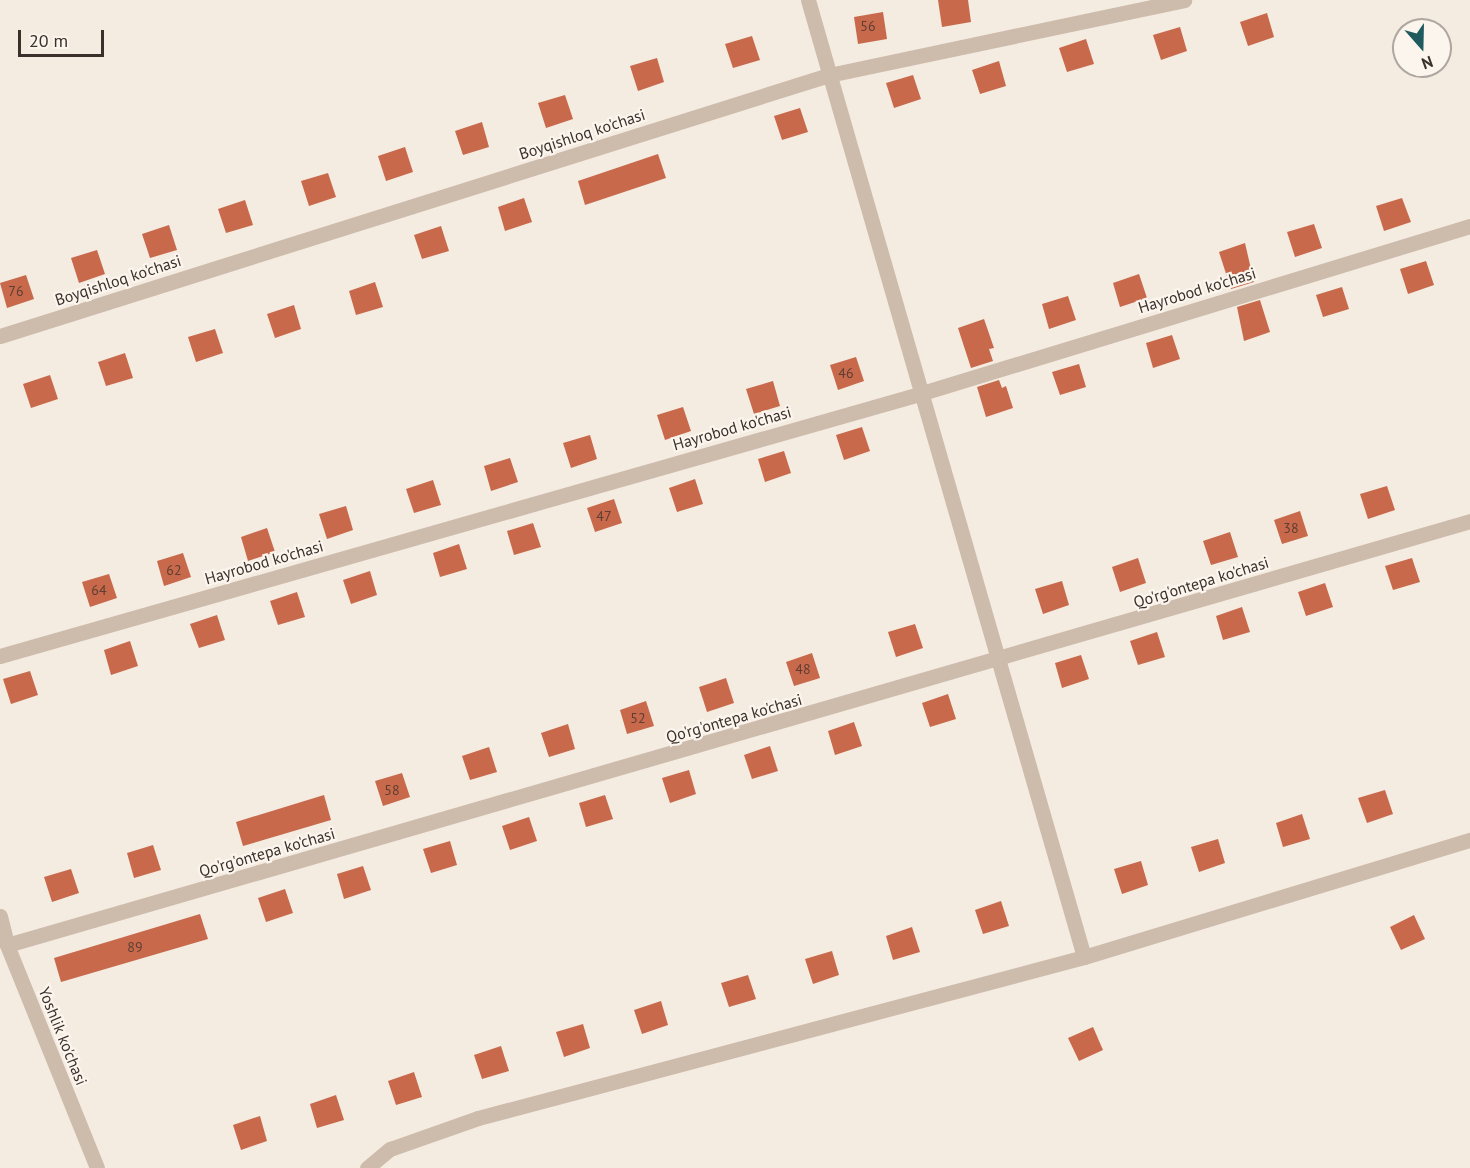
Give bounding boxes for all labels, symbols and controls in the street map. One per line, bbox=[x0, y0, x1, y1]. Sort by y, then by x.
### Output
scale bar bbox=[21, 18, 106, 56]
house number: 56 bbox=[860, 18, 876, 34]
north arrow bbox=[1392, 18, 1452, 78]
text: 20 m bbox=[29, 29, 68, 52]
text: N bbox=[1419, 52, 1436, 74]
street label: Boyqishloq ko'chasi bbox=[517, 105, 647, 163]
street label: Boyqishloq ko'chasi bbox=[53, 251, 183, 309]
street label: Hayrobod ko'chasi bbox=[1136, 263, 1258, 317]
house number: 76 bbox=[8, 283, 24, 299]
house number: 46 bbox=[838, 365, 854, 381]
street label: Hayrobod ko'chasi bbox=[671, 402, 793, 454]
house number: 47 bbox=[596, 508, 612, 524]
house number: 38 bbox=[1283, 520, 1299, 536]
street label: Hayrobod ko'chasi bbox=[203, 536, 325, 588]
street label: Qo'rg'ontepa ko'chasi bbox=[1131, 552, 1271, 612]
house number: 62 bbox=[166, 562, 182, 578]
house number: 64 bbox=[91, 582, 107, 598]
house number: 48 bbox=[795, 661, 811, 677]
street label: Qo'rg'ontepa ko'chasi bbox=[664, 689, 804, 747]
house number: 52 bbox=[630, 710, 646, 726]
house number: 58 bbox=[384, 782, 400, 798]
street label: Qo'rg'ontepa ko'chasi bbox=[197, 823, 337, 881]
house number: 89 bbox=[127, 939, 143, 955]
street label: Yoshlik ko'chasi bbox=[35, 984, 91, 1088]

